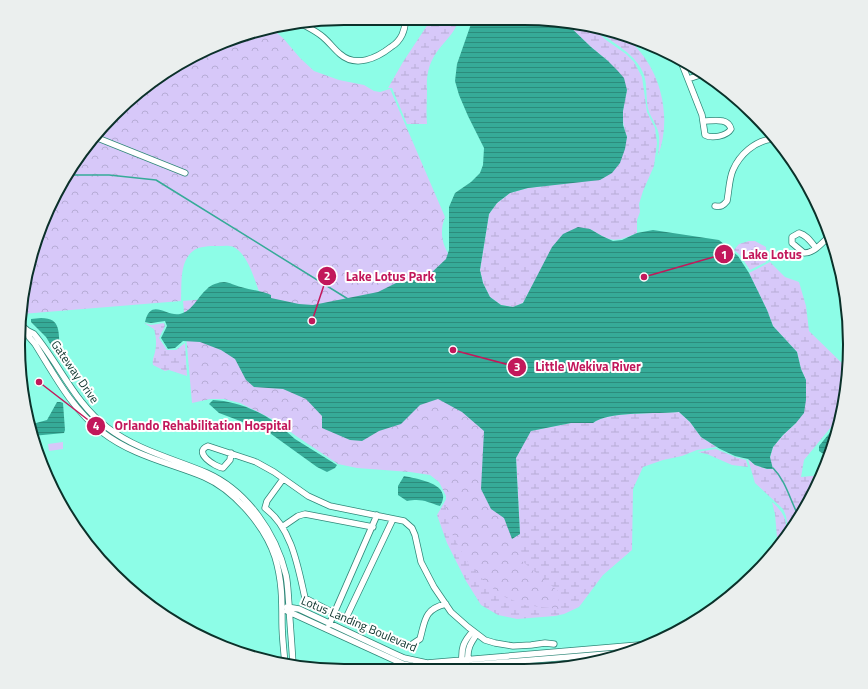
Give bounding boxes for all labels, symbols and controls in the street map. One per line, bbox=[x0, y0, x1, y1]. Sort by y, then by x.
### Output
callout: Lake Lotus bbox=[714, 242, 810, 267]
text: Lake Lotus bbox=[742, 244, 802, 264]
text: 1 bbox=[721, 245, 727, 264]
callout: Lake Lotus Park bbox=[317, 264, 442, 289]
text: 2 bbox=[324, 266, 330, 285]
text: Lake Lotus Park bbox=[346, 266, 435, 286]
street label: Gateway Drive bbox=[47, 336, 104, 407]
callout: Little Wekiva River bbox=[507, 354, 649, 379]
text: Little Wekiva River bbox=[535, 356, 641, 376]
text: 3 bbox=[514, 357, 520, 376]
callout: Orlando Rehabilitation Hospital bbox=[86, 413, 299, 438]
text: Orlando Rehabilitation Hospital bbox=[115, 415, 291, 435]
text: 4 bbox=[93, 416, 100, 435]
street label: Lotus Landing Boulevard bbox=[298, 591, 420, 657]

